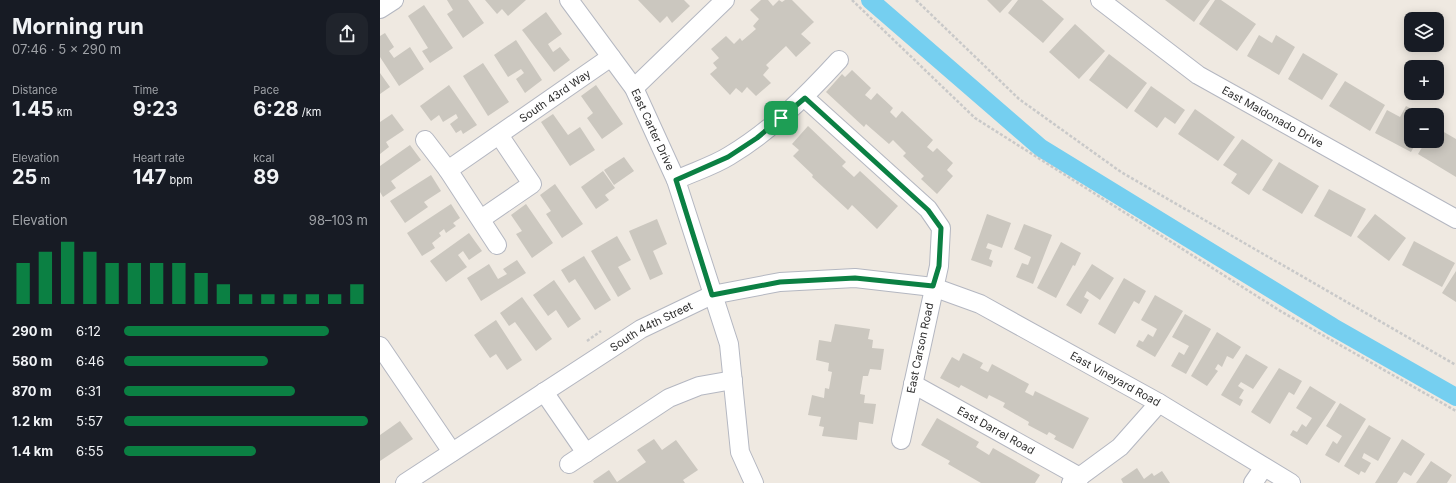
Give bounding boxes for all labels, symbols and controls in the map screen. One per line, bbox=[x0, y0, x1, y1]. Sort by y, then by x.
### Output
map controls bbox=[1404, 12, 1444, 148]
button: layers bbox=[1404, 12, 1444, 52]
text: Morning run bbox=[12, 13, 144, 39]
button: share bbox=[326, 13, 368, 55]
text: 07:46 · 5 × 290 m bbox=[12, 41, 121, 57]
button: + bbox=[1404, 60, 1444, 100]
street label: South 43rd Way bbox=[516, 66, 593, 126]
text: Distance bbox=[12, 83, 57, 97]
text: Time bbox=[133, 83, 158, 97]
text: Pace bbox=[253, 83, 279, 97]
street label: East Maldonado Drive bbox=[1220, 83, 1326, 151]
street label: East Carter Drive bbox=[628, 86, 678, 173]
text: 1.45 bbox=[12, 97, 54, 121]
text: 9:23 bbox=[133, 97, 178, 121]
text: 6:28 bbox=[253, 97, 299, 121]
pin bbox=[764, 101, 798, 135]
text: km bbox=[54, 105, 72, 119]
text: /km bbox=[299, 105, 321, 119]
icon: arrive bbox=[770, 107, 792, 129]
button: − bbox=[1404, 108, 1444, 148]
text: Elevation bbox=[12, 151, 59, 165]
text: Heart rate bbox=[133, 151, 185, 165]
text: kcal bbox=[253, 151, 274, 165]
text: 25 bbox=[12, 165, 37, 189]
text: 147 bbox=[133, 165, 166, 189]
text: 89 bbox=[253, 165, 279, 189]
text: m bbox=[37, 173, 50, 187]
text: bpm bbox=[166, 173, 193, 187]
text: Elevation bbox=[12, 212, 68, 228]
text: 98–103 m bbox=[309, 212, 368, 228]
street label: South 44th Street bbox=[607, 298, 695, 354]
street label: East Carson Road bbox=[904, 301, 936, 395]
text: 290 m bbox=[12, 323, 52, 339]
text: 6:12 bbox=[76, 323, 101, 339]
street label: East Vineyard Road bbox=[1068, 348, 1163, 409]
text: 580 m bbox=[12, 353, 52, 369]
text: 6:46 bbox=[76, 353, 104, 369]
text: 870 m bbox=[12, 383, 52, 399]
text: 6:31 bbox=[76, 383, 101, 399]
street label: East Darrel Road bbox=[955, 403, 1037, 457]
text: 1.2 km bbox=[12, 413, 53, 429]
text: 5:57 bbox=[76, 413, 103, 429]
text: 1.4 km bbox=[12, 443, 53, 459]
text: 6:55 bbox=[76, 443, 104, 459]

